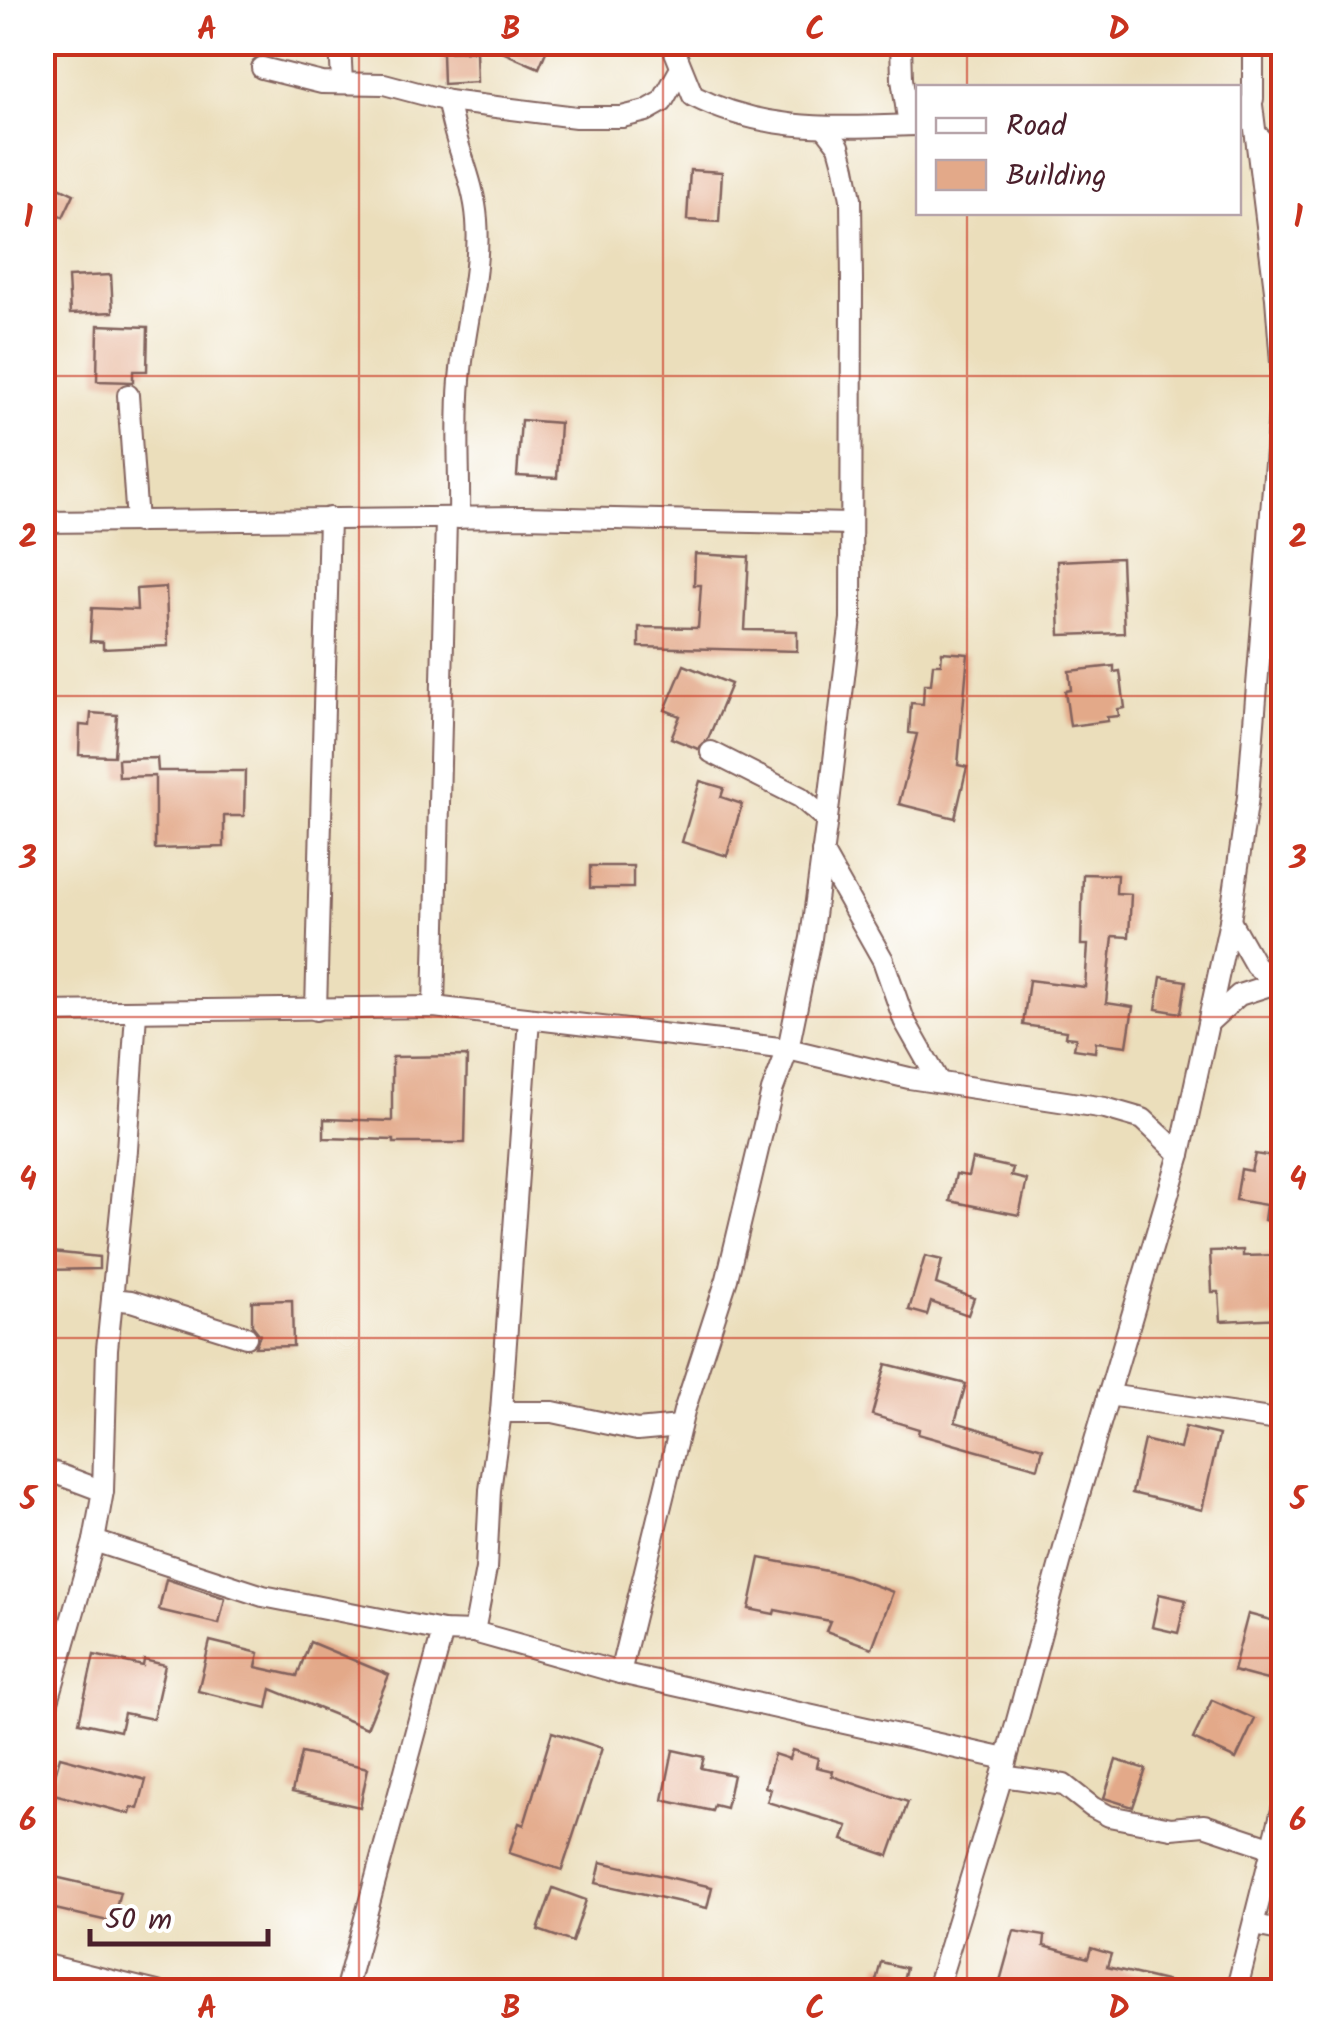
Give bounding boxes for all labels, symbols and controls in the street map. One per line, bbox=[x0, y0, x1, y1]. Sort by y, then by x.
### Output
text: A bbox=[197, 5, 217, 56]
text: B bbox=[501, 5, 521, 56]
text: C bbox=[805, 5, 825, 56]
text: D bbox=[1108, 5, 1130, 56]
legend bbox=[916, 85, 1241, 215]
text: Road bbox=[1006, 103, 1067, 151]
text: Building bbox=[1006, 153, 1106, 201]
text: 1 bbox=[23, 193, 33, 244]
text: 1 bbox=[1293, 193, 1303, 244]
text: 2 bbox=[19, 513, 37, 564]
text: 2 bbox=[1289, 513, 1307, 564]
text: 3 bbox=[18, 834, 37, 885]
text: 3 bbox=[1288, 834, 1307, 885]
text: 4 bbox=[19, 1155, 37, 1206]
text: 4 bbox=[1289, 1155, 1307, 1206]
text: 5 bbox=[19, 1475, 39, 1526]
text: 5 bbox=[1289, 1475, 1309, 1526]
text: 6 bbox=[19, 1796, 37, 1847]
text: 6 bbox=[1289, 1796, 1307, 1847]
scale bar bbox=[90, 1884, 268, 1946]
text: 50 m bbox=[105, 1897, 172, 1945]
text: A bbox=[197, 1984, 217, 2034]
text: B bbox=[501, 1984, 521, 2034]
text: C bbox=[805, 1984, 825, 2034]
text: D bbox=[1108, 1984, 1130, 2034]

